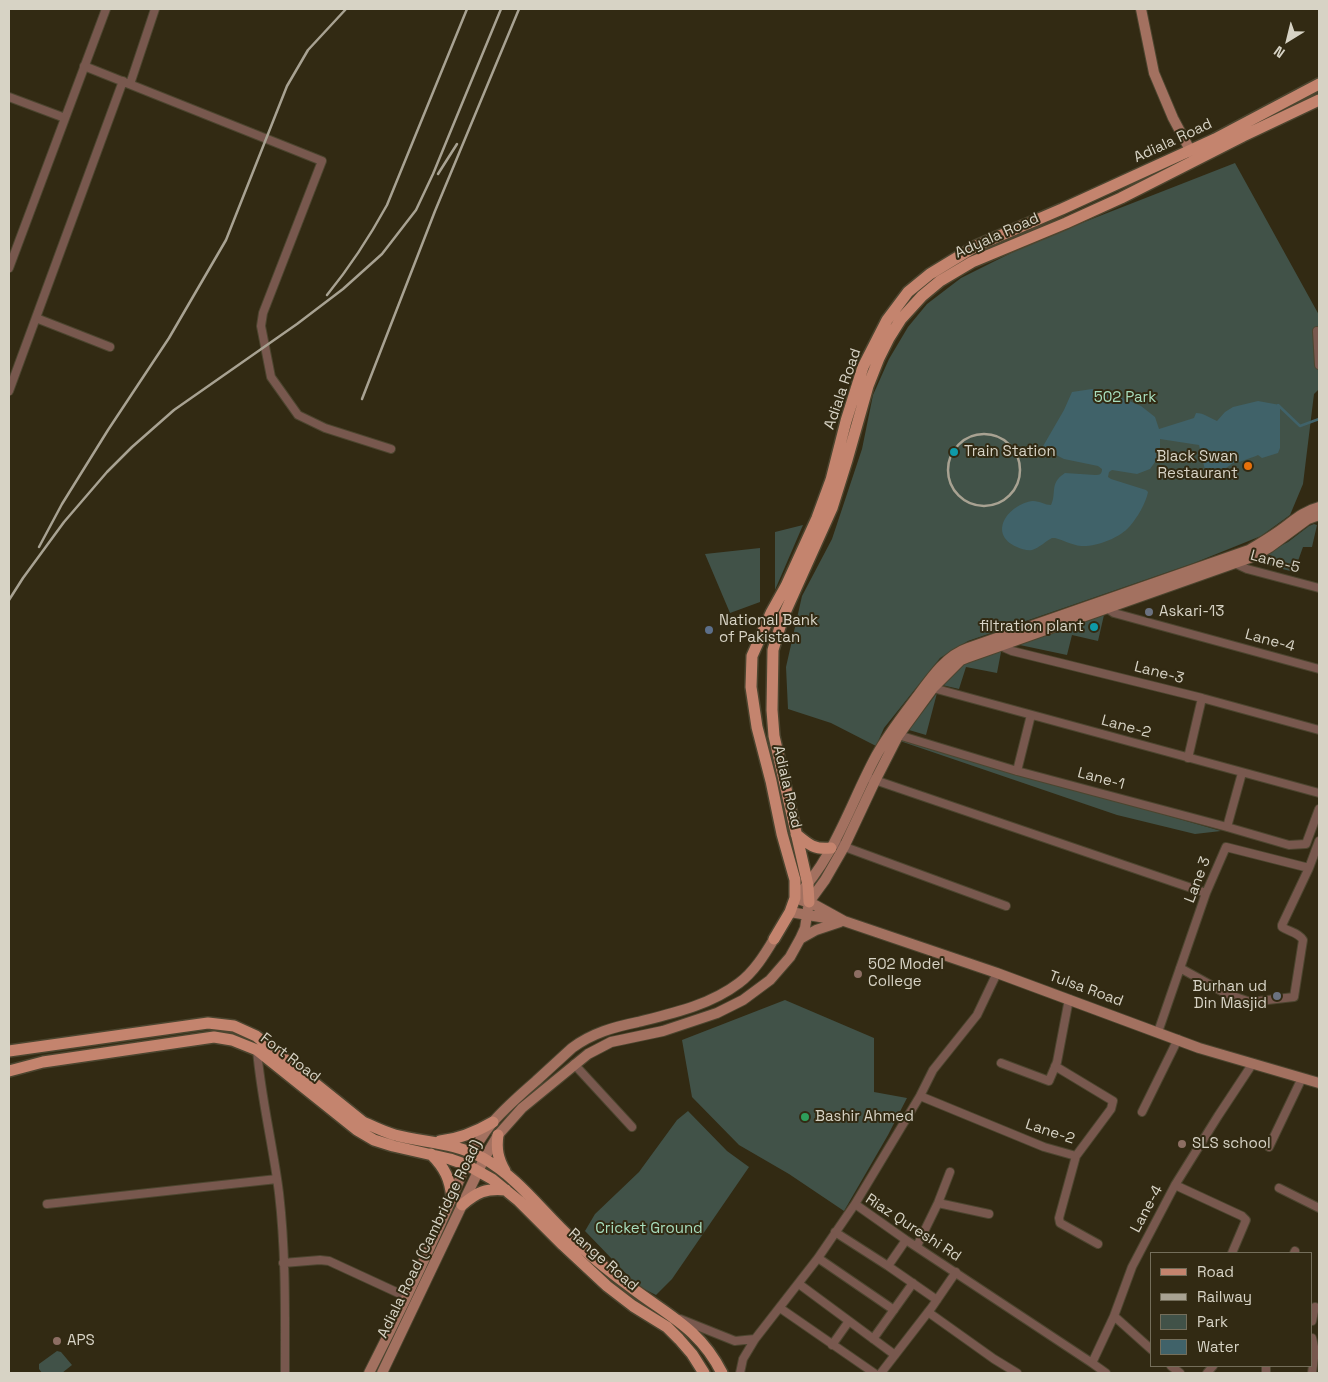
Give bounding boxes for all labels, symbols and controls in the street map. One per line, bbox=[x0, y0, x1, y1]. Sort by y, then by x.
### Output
north arrow bbox=[1263, 15, 1313, 65]
text: N bbox=[1270, 42, 1288, 62]
street label: Adiala Road bbox=[1131, 115, 1215, 167]
street label: Adyala Road bbox=[952, 209, 1042, 263]
street label: Adiala Road bbox=[821, 346, 865, 432]
park label: 502 Park bbox=[1094, 389, 1156, 407]
place label: Train Station bbox=[964, 443, 1056, 461]
marker: Train Station bbox=[948, 446, 960, 458]
place label: Black Swan Restaurant bbox=[1156, 448, 1238, 483]
marker: Black Swan Restaurant bbox=[1242, 460, 1254, 472]
street label: Lane-5 bbox=[1248, 547, 1302, 577]
place label: Askari-13 bbox=[1159, 603, 1224, 621]
marker: Askari-13 bbox=[1143, 606, 1155, 618]
place label: National Bank of Pakistan bbox=[719, 612, 818, 647]
place label: filtration plant bbox=[979, 618, 1084, 636]
marker: filtration plant bbox=[1088, 621, 1100, 633]
marker: National Bank of Pakistan bbox=[703, 624, 715, 636]
street label: Lane-4 bbox=[1243, 626, 1297, 656]
street label: Lane-3 bbox=[1132, 658, 1186, 688]
street label: Lane-2 bbox=[1099, 712, 1153, 742]
street label: Adiala Road bbox=[769, 744, 805, 830]
street label: Lane-1 bbox=[1075, 764, 1127, 794]
street label: Lane 3 bbox=[1181, 854, 1215, 906]
place label: 502 Model College bbox=[868, 956, 944, 991]
street label: Tulsa Road bbox=[1046, 967, 1126, 1011]
marker: 502 Model College bbox=[852, 968, 864, 980]
place label: Burhan ud Din Masjid bbox=[1193, 978, 1267, 1013]
marker: Burhan ud Din Masjid bbox=[1271, 990, 1283, 1002]
street label: Fort Road bbox=[256, 1030, 324, 1086]
place label: Bashir Ahmed bbox=[815, 1108, 914, 1126]
marker: Bashir Ahmed bbox=[799, 1111, 811, 1123]
street label: Lane-2 bbox=[1023, 1116, 1077, 1148]
place label: SLS school bbox=[1192, 1135, 1271, 1153]
street label: Adiala Road (Cambridge Road) bbox=[374, 1137, 486, 1341]
marker: SLS school bbox=[1176, 1138, 1188, 1150]
street label: Lane-4 bbox=[1127, 1182, 1167, 1236]
street label: Riaz Qureshi Rd bbox=[862, 1190, 964, 1266]
park label: Cricket Ground bbox=[595, 1220, 703, 1238]
street label: Range Road bbox=[564, 1225, 642, 1295]
legend bbox=[1150, 1252, 1313, 1367]
text: Road bbox=[1197, 1262, 1234, 1281]
text: Railway bbox=[1197, 1287, 1252, 1306]
text: Park bbox=[1197, 1312, 1228, 1331]
place label: APS bbox=[67, 1332, 95, 1350]
marker: APS bbox=[51, 1335, 63, 1347]
text: Water bbox=[1197, 1337, 1239, 1356]

